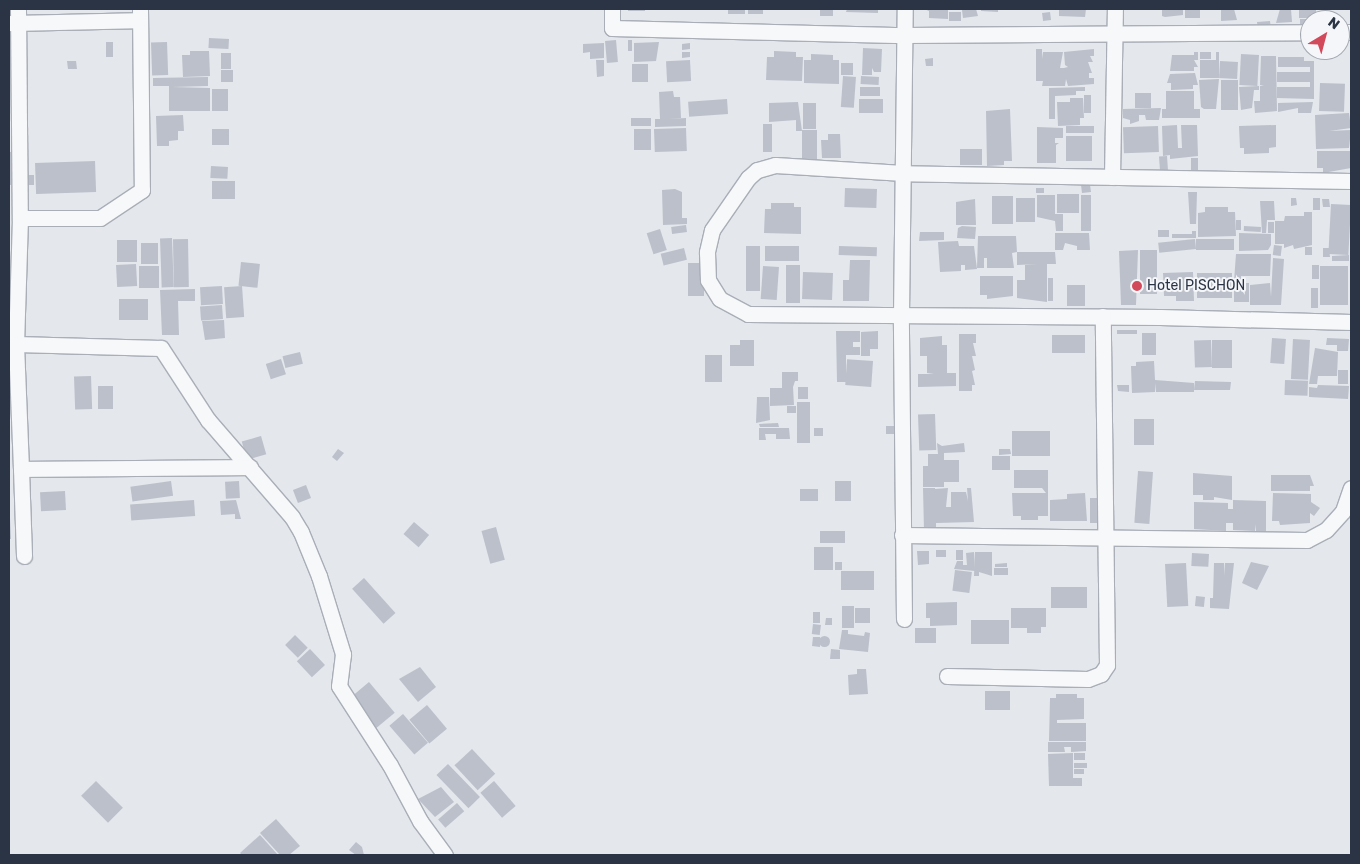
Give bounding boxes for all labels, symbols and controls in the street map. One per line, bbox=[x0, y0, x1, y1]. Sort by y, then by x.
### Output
north arrow bbox=[1300, 10, 1350, 60]
text: N bbox=[1325, 14, 1343, 33]
place label: Hotel PISCHON bbox=[1147, 278, 1245, 294]
marker: Hotel PISCHON bbox=[1131, 280, 1143, 292]

